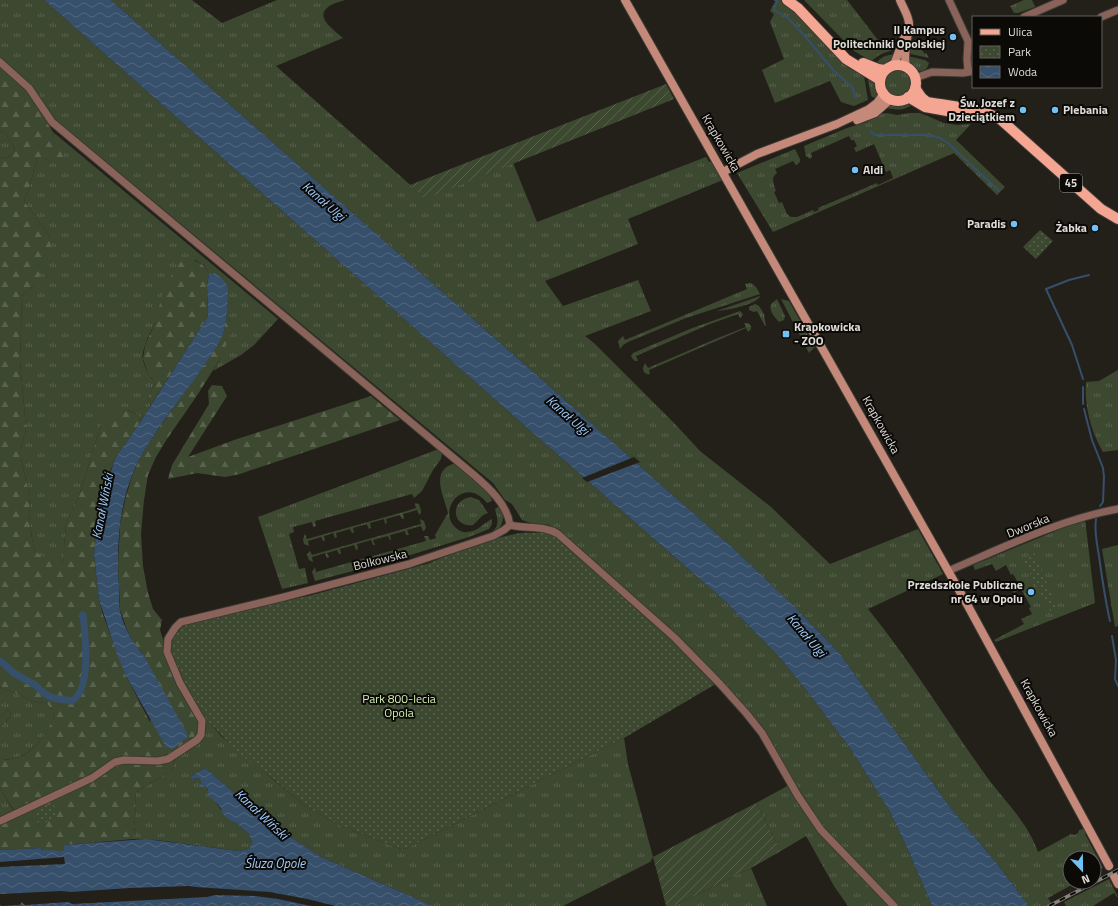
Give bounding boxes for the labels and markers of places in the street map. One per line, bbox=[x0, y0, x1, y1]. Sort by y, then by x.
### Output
place label: II Kampus Politechniki Opolskiej bbox=[833, 20, 945, 53]
marker: II Kampus Politechniki Opolskiej bbox=[948, 32, 958, 42]
place label: Św. Jozef z Dzieciątkiem bbox=[948, 93, 1015, 126]
place label: Plebania bbox=[1063, 100, 1108, 119]
marker: Św. Jozef z Dzieciątkiem bbox=[1018, 105, 1028, 115]
marker: Plebania bbox=[1050, 105, 1060, 115]
place label: Aldi bbox=[863, 160, 883, 179]
marker: Aldi bbox=[850, 165, 860, 175]
place label: Paradis bbox=[967, 214, 1006, 233]
place label: Żabka bbox=[1056, 218, 1087, 237]
marker: Paradis bbox=[1009, 219, 1019, 229]
marker: Żabka bbox=[1090, 223, 1100, 233]
place label: Krapkowicka - ZOO bbox=[794, 317, 861, 350]
marker: Krapkowicka - ZOO bbox=[781, 329, 791, 339]
place label: Przedszkole Publiczne nr 64 w Opolu bbox=[908, 575, 1023, 608]
marker: Przedszkole Publiczne nr 64 w Opolu bbox=[1026, 587, 1036, 597]

